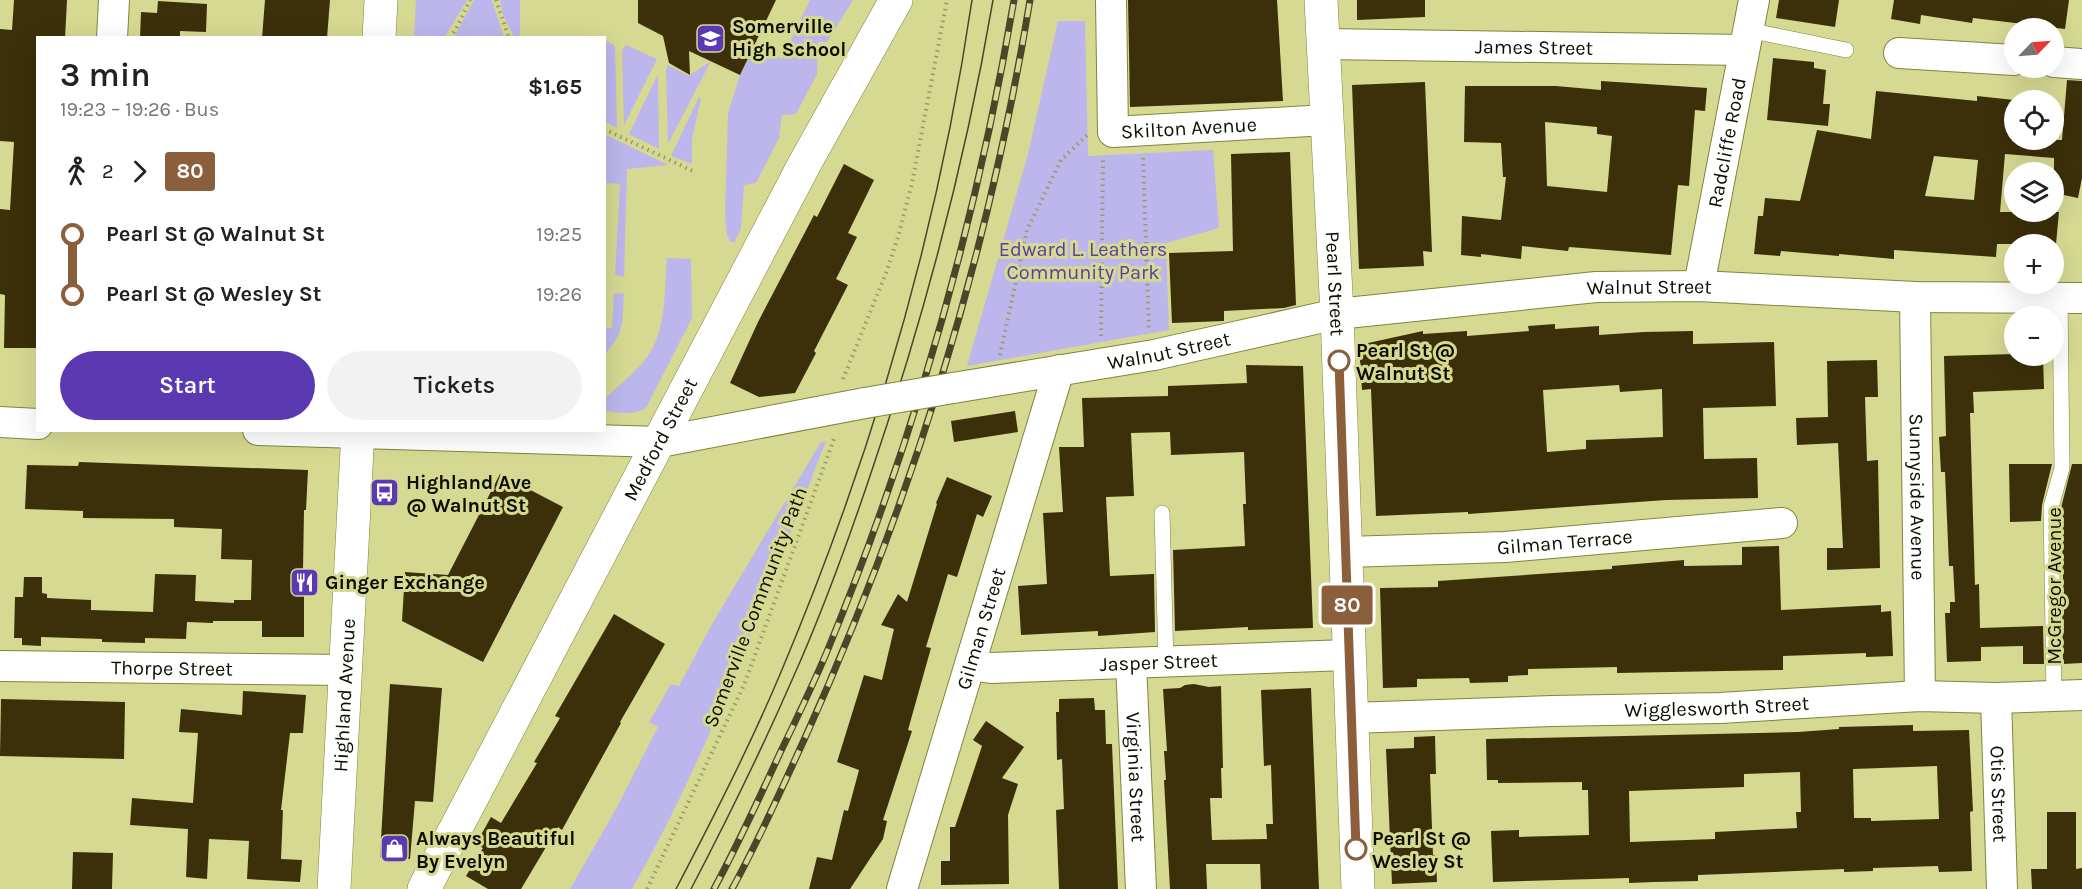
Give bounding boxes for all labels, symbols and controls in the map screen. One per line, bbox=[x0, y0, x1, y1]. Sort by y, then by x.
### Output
place label: Somerville High School bbox=[732, 15, 846, 61]
north arrow bbox=[2004, 18, 2064, 78]
map controls bbox=[2004, 18, 2064, 366]
school or university icon: Somerville High School bbox=[695, 22, 727, 54]
street label: James Street bbox=[1475, 35, 1594, 60]
text: 3 min bbox=[60, 56, 151, 94]
text: $1.65 bbox=[528, 74, 582, 100]
street label: Radcliffe Road bbox=[1703, 76, 1751, 210]
button: locate bbox=[2004, 90, 2064, 150]
text: 19:23 – 19:26 · Bus bbox=[60, 98, 219, 121]
street label: Skilton Avenue bbox=[1120, 113, 1258, 144]
icon: walk bbox=[60, 155, 93, 188]
icon: forward bbox=[123, 155, 156, 188]
text: 80 bbox=[177, 159, 203, 183]
text: 2 bbox=[102, 160, 114, 183]
button: layers bbox=[2004, 162, 2064, 222]
text: Pearl St @ Walnut St bbox=[106, 221, 325, 247]
text: 19:25 bbox=[536, 223, 582, 246]
street label: Pearl Street bbox=[1321, 231, 1349, 337]
button: + bbox=[2004, 234, 2064, 294]
park label: Edward L. Leathers Community Park bbox=[999, 238, 1167, 284]
street label: Walnut Street bbox=[1586, 275, 1713, 300]
text: Pearl St @ Wesley St bbox=[106, 281, 322, 307]
text: 19:26 bbox=[536, 283, 582, 306]
button: − bbox=[2004, 306, 2064, 366]
street label: Walnut Street bbox=[1105, 327, 1233, 375]
place label: Pearl St @ Walnut St bbox=[1356, 339, 1455, 385]
marker: Pearl St @ Walnut St bbox=[1328, 350, 1350, 372]
button: Start bbox=[60, 351, 315, 420]
button: Tickets bbox=[327, 351, 582, 420]
street label: Medford Street bbox=[619, 374, 702, 505]
street label: Sunnyside Avenue bbox=[1904, 413, 1930, 581]
place label: Highland Ave @ Walnut St bbox=[406, 471, 531, 517]
bus stop icon: Highland Ave @ Walnut St bbox=[369, 477, 401, 509]
street label: Somerville Community Path bbox=[699, 484, 812, 731]
street label: McGregor Avenue bbox=[2043, 507, 2066, 665]
street label: Gilman Terrace bbox=[1497, 525, 1633, 559]
street label: Gilman Street bbox=[952, 565, 1011, 692]
restaurant icon: Ginger Exchange bbox=[288, 566, 320, 598]
place label: Ginger Exchange bbox=[325, 571, 485, 594]
line badge: 80 bbox=[1320, 586, 1374, 624]
text: 80 bbox=[1334, 593, 1360, 617]
street label: Highland Avenue bbox=[329, 618, 360, 773]
street label: Jasper Street bbox=[1099, 649, 1219, 676]
street label: Thorpe Street bbox=[111, 656, 234, 681]
street label: Wigglesworth Street bbox=[1624, 692, 1810, 722]
street label: Virginia Street bbox=[1121, 711, 1150, 843]
street label: Otis Street bbox=[1986, 745, 2012, 843]
place label: Always Beautiful By Evelyn bbox=[416, 827, 575, 873]
place label: Pearl St @ Wesley St bbox=[1372, 827, 1471, 873]
shop icon: Always Beautiful By Evelyn bbox=[379, 833, 411, 865]
marker: Pearl St @ Wesley St bbox=[1345, 838, 1367, 860]

